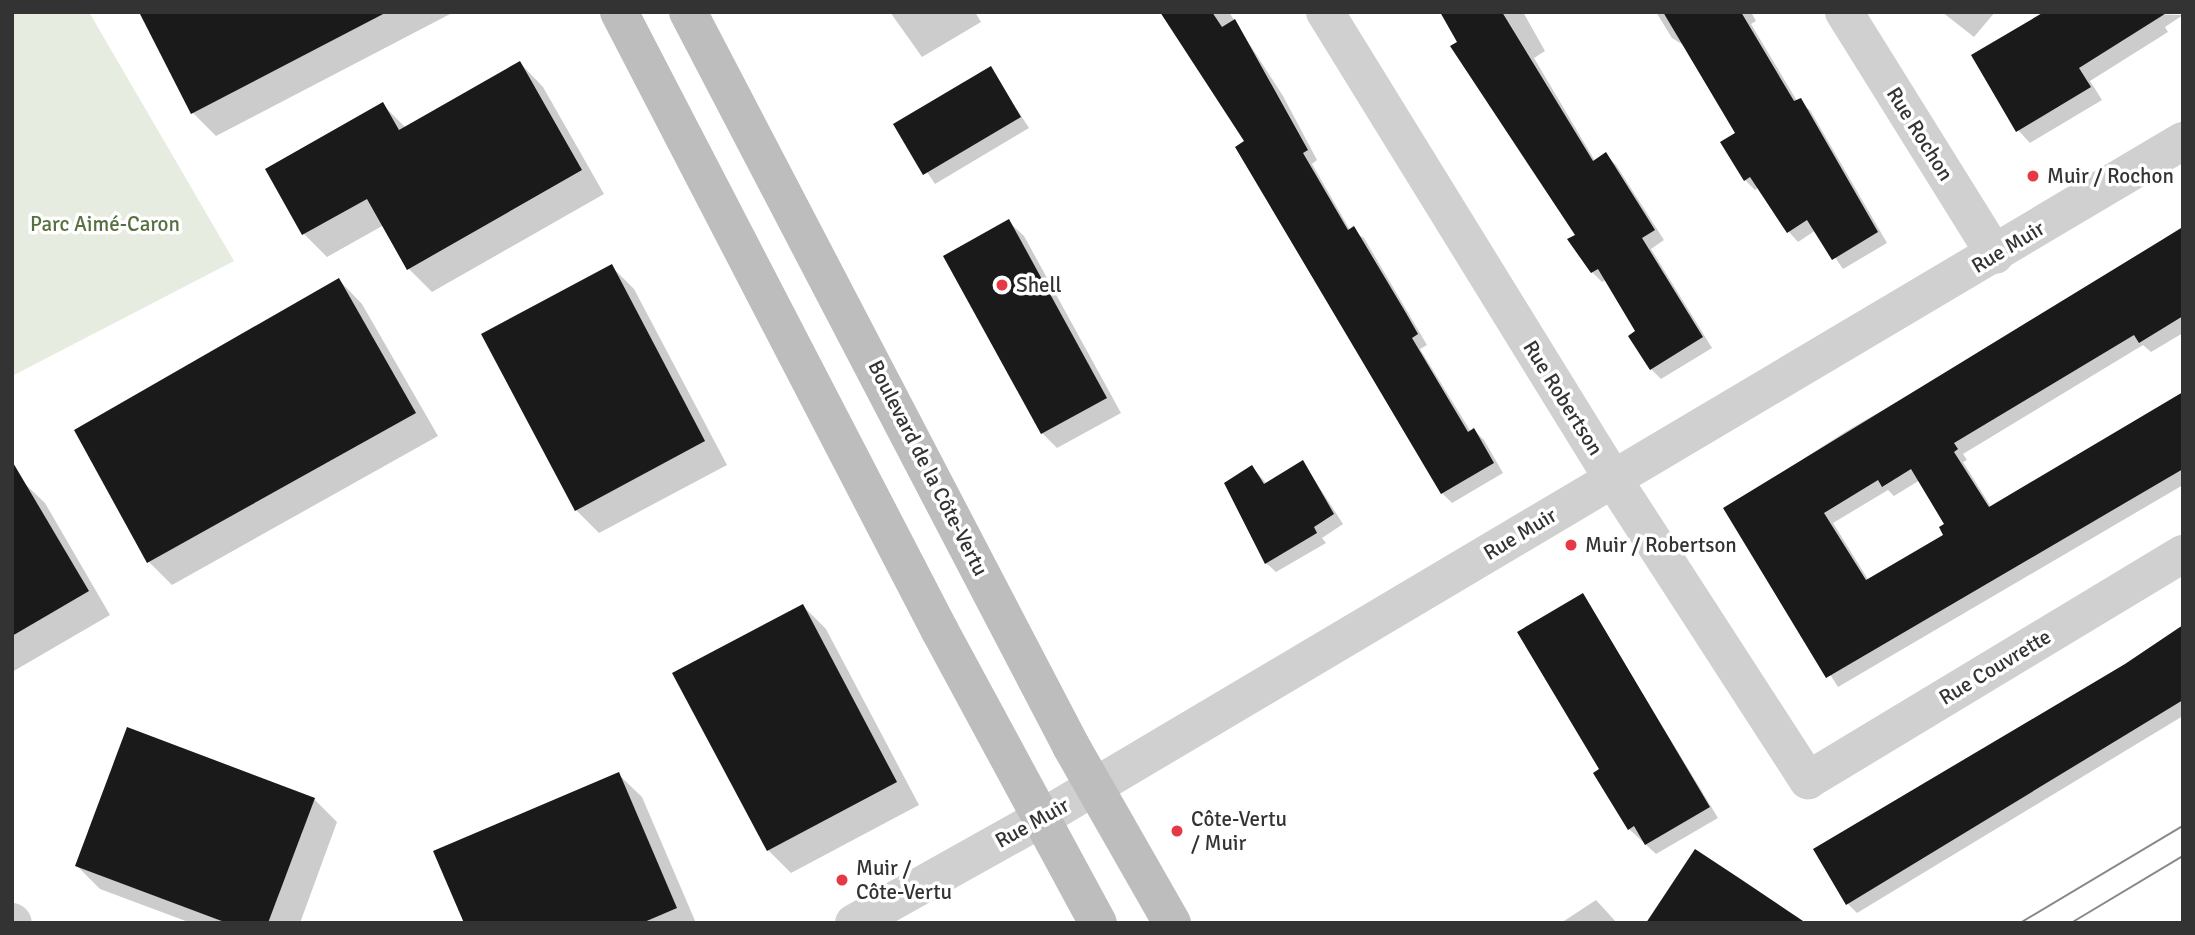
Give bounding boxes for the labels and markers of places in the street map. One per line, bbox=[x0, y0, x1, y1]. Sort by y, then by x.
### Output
place label: Muir / Rochon bbox=[2047, 163, 2174, 189]
marker: Muir / Rochon bbox=[2025, 168, 2041, 184]
place label: Shell bbox=[1016, 272, 1062, 298]
marker: Shell bbox=[994, 277, 1010, 293]
place label: Muir / Robertson bbox=[1585, 532, 1737, 558]
marker: Muir / Robertson bbox=[1563, 537, 1579, 553]
place label: Côte-Vertu / Muir bbox=[1191, 806, 1287, 856]
marker: Côte-Vertu / Muir bbox=[1169, 823, 1185, 839]
place label: Muir / Côte-Vertu bbox=[856, 855, 952, 905]
marker: Muir / Côte-Vertu bbox=[834, 872, 850, 888]

